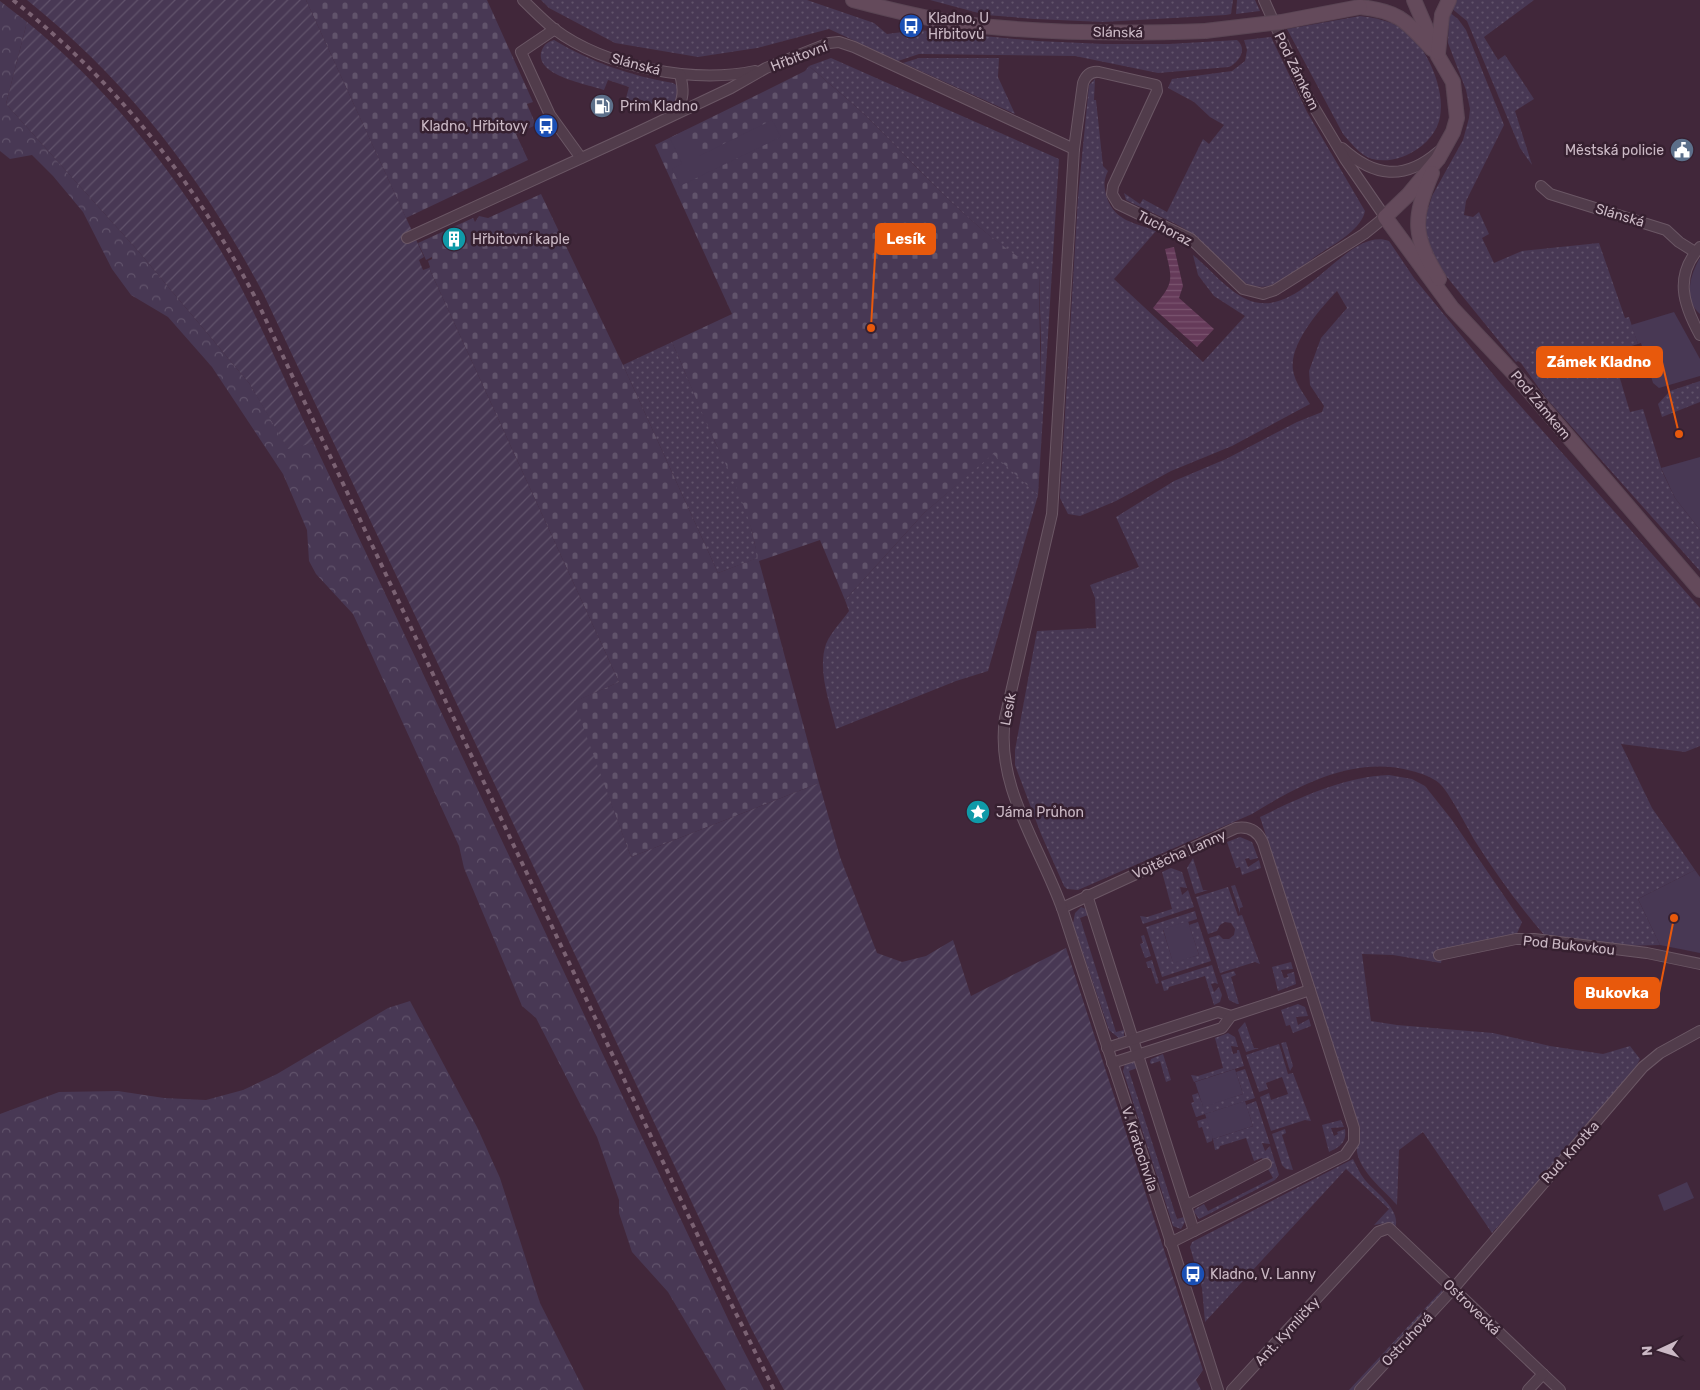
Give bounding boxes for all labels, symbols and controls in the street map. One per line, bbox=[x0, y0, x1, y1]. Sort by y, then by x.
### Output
place label: Kladno, U Hřbitovů bbox=[928, 10, 989, 43]
bus stop icon: Kladno, U Hřbitovů bbox=[898, 13, 924, 39]
street label: Slánská bbox=[1093, 24, 1143, 41]
street label: Pod Zámkem bbox=[1270, 30, 1323, 113]
street label: Hřbitovní bbox=[768, 38, 831, 75]
street label: Slánská bbox=[609, 50, 662, 79]
fuel station icon: Prim Kladno bbox=[589, 93, 615, 119]
place label: Prim Kladno bbox=[620, 98, 698, 115]
bus stop icon: Kladno, Hřbitovy bbox=[533, 113, 559, 139]
place label: Kladno, Hřbitovy bbox=[421, 118, 528, 135]
public building icon: Městská policie bbox=[1669, 137, 1695, 163]
place label: Městská policie bbox=[1565, 142, 1664, 159]
street label: Slánská bbox=[1593, 200, 1646, 231]
street label: Tuchoraz bbox=[1134, 207, 1195, 250]
callout: Lesík bbox=[876, 224, 935, 254]
building icon: Hřbitovní kaple bbox=[441, 226, 467, 252]
text: Lesík bbox=[886, 230, 926, 248]
place label: Hřbitovní kaple bbox=[472, 231, 570, 248]
callout: Zámek Kladno bbox=[1537, 347, 1662, 377]
text: Zámek Kladno bbox=[1547, 353, 1651, 371]
street label: Pod Zámkem bbox=[1507, 368, 1574, 443]
street label: Lesík bbox=[997, 690, 1020, 727]
place icon: Jáma Průhon bbox=[965, 799, 991, 825]
place label: Jáma Průhon bbox=[996, 804, 1084, 821]
street label: Vojtěcha Lanny bbox=[1130, 826, 1229, 883]
street label: Pod Bukovkou bbox=[1522, 932, 1616, 959]
callout: Bukovka bbox=[1575, 978, 1659, 1008]
text: Bukovka bbox=[1585, 984, 1649, 1002]
street label: V. Kratochvíla bbox=[1118, 1105, 1161, 1194]
street label: Rud. Knotka bbox=[1538, 1118, 1603, 1187]
bus stop icon: Kladno, V. Lanny bbox=[1180, 1261, 1206, 1287]
place label: Kladno, V. Lanny bbox=[1210, 1266, 1316, 1283]
street label: Ostrovecká bbox=[1440, 1276, 1504, 1339]
street label: Ant. Kymličky bbox=[1251, 1293, 1324, 1369]
street label: Ostruhová bbox=[1378, 1309, 1437, 1370]
north arrow bbox=[1635, 1325, 1685, 1375]
text: N bbox=[1639, 1345, 1656, 1356]

